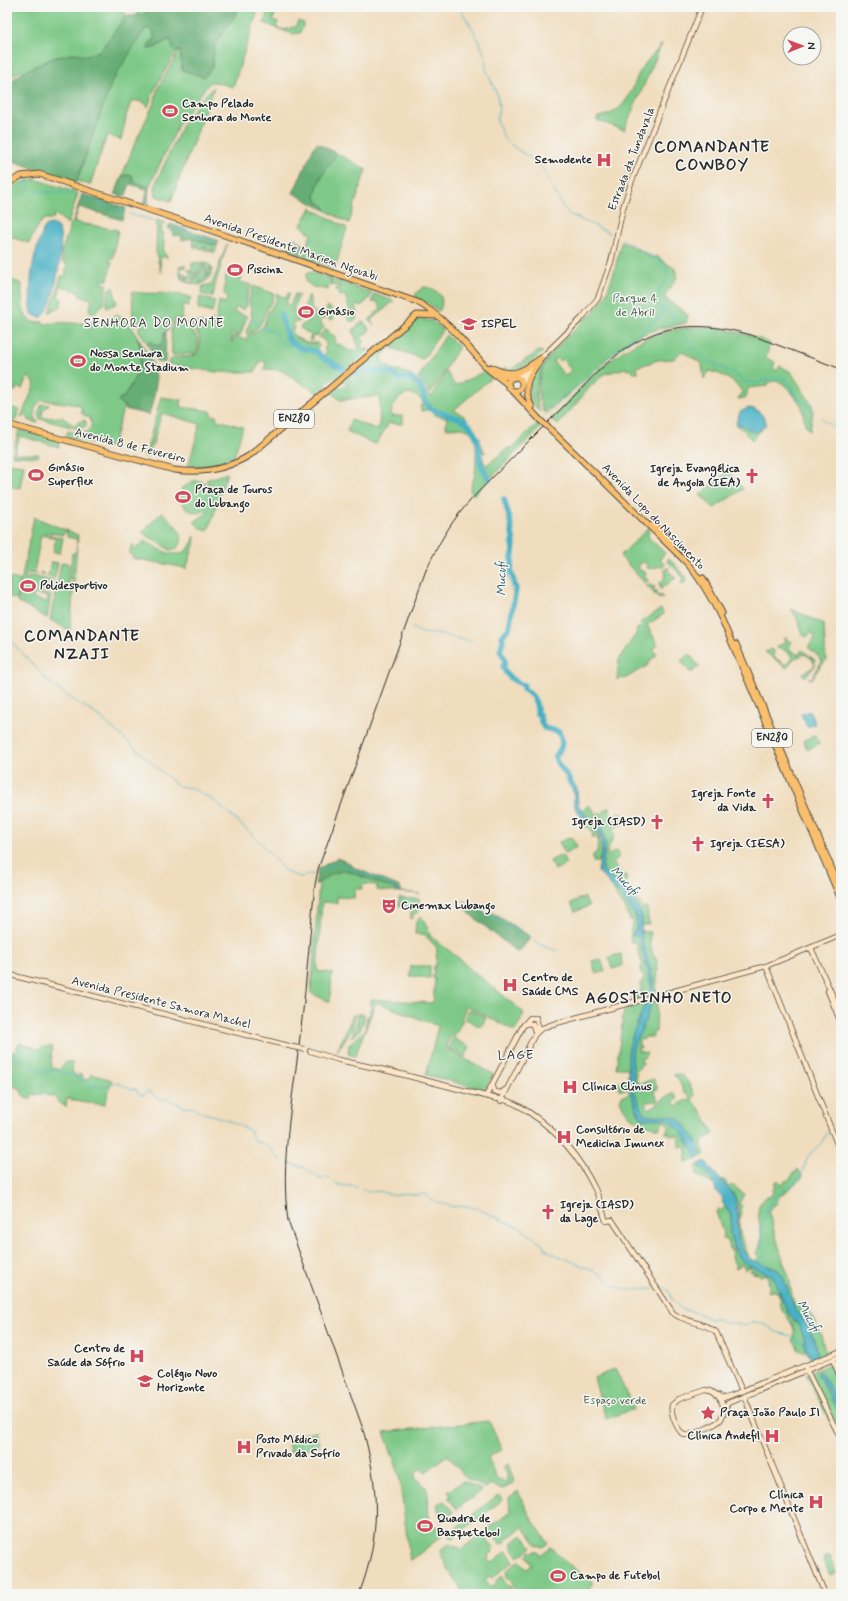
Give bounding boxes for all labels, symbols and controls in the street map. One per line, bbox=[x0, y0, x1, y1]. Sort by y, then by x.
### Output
north arrow bbox=[782, 26, 822, 66]
text: N bbox=[804, 42, 818, 50]
place label: Campo Pelado Senhora do Monte bbox=[182, 96, 271, 126]
sports icon: Campo Pelado Senhora do Monte bbox=[161, 102, 179, 120]
street label: Estrada da Tundavala bbox=[605, 105, 659, 213]
district label: COMANDANTE COWBOY bbox=[654, 137, 770, 176]
hospital icon: Semodente bbox=[595, 151, 613, 169]
place label: Semodente bbox=[535, 152, 592, 168]
street label: Avenida Presidente Marien Ngouabi bbox=[202, 211, 380, 286]
sports icon: Piscina bbox=[226, 261, 244, 279]
place label: Piscina bbox=[247, 262, 283, 278]
park label: Parque 4 de Abril bbox=[613, 291, 657, 321]
sports icon: Ginásio bbox=[297, 303, 315, 321]
place label: Ginásio bbox=[318, 304, 354, 320]
district label: SENHORA DO MONTE bbox=[84, 315, 224, 332]
school or university icon: ISPEL bbox=[460, 315, 478, 333]
place label: ISPEL bbox=[481, 316, 518, 332]
place label: Nossa Senhora do Monte Stadium bbox=[90, 346, 189, 376]
sports icon: Nossa Senhora do Monte Stadium bbox=[69, 352, 87, 370]
road number: EN280 bbox=[274, 410, 314, 428]
street label: Avenida 8 de Fevereiro bbox=[73, 424, 188, 468]
place label: Ginásio Superflex bbox=[48, 460, 93, 490]
street label: Avenida Lopo do Nascimento bbox=[598, 460, 708, 574]
place label: Igreja Evangélica de Angola (IEA) bbox=[650, 461, 741, 492]
sports icon: Ginásio Superflex bbox=[27, 466, 45, 484]
church icon: Igreja Evangélica de Angola (IEA) bbox=[743, 467, 761, 485]
place label: Praça de Touros do Lubango bbox=[195, 482, 273, 513]
sports icon: Praça de Touros do Lubango bbox=[174, 488, 192, 506]
water label: Mucufi bbox=[493, 560, 511, 596]
sports icon: Polidesportivo bbox=[19, 577, 37, 595]
place label: Polidesportivo bbox=[40, 578, 108, 594]
district label: COMANDANTE NZAJI bbox=[24, 626, 140, 665]
road number: EN280 bbox=[752, 729, 792, 747]
place label: Igreja Fonte da Vida bbox=[691, 786, 757, 816]
church icon: Igreja Fonte da Vida bbox=[759, 792, 777, 810]
church icon: Igreja (IASD) bbox=[648, 813, 666, 831]
place label: Igreja (IASD) bbox=[571, 814, 646, 830]
church icon: Igreja (IESA) bbox=[689, 835, 707, 853]
place label: Igreja (IESA) bbox=[710, 836, 785, 852]
water label: Mucufi bbox=[606, 863, 643, 900]
theatre icon: Cinemax Lubango bbox=[380, 897, 398, 915]
place label: Cinemax Lubango bbox=[401, 898, 495, 915]
place label: Centro de Saúde CMS bbox=[522, 970, 579, 1000]
street label: Avenida Presidente Samora Machel bbox=[70, 973, 252, 1033]
hospital icon: Centro de Saúde CMS bbox=[501, 976, 519, 994]
district label: AGOSTINHO NETO bbox=[585, 988, 733, 1009]
district label: LAGE bbox=[498, 1047, 534, 1064]
hospital icon: Clínica Clinus bbox=[561, 1078, 579, 1096]
place label: Clínica Clinus bbox=[582, 1079, 653, 1095]
place label: Consultório de Medicina Imunex bbox=[576, 1122, 664, 1152]
hospital icon: Consultório de Medicina Imunex bbox=[555, 1128, 573, 1146]
place label: Igreja (IASD) da Lage bbox=[560, 1197, 634, 1228]
church icon: Igreja (IASD) da Lage bbox=[539, 1203, 557, 1221]
water label: Mucufi bbox=[792, 1297, 825, 1336]
place label: Centro de Saúde da Sófrio bbox=[47, 1341, 125, 1371]
hospital icon: Centro de Saúde da Sófrio bbox=[128, 1347, 146, 1365]
place label: Colégio Novo Horizonte bbox=[157, 1366, 217, 1396]
school or university icon: Colégio Novo Horizonte bbox=[136, 1372, 154, 1390]
park label: Espaço verde bbox=[583, 1393, 647, 1409]
place icon: Praça João Paulo II bbox=[699, 1404, 717, 1422]
place label: Praça João Paulo II bbox=[720, 1405, 820, 1421]
hospital icon: Clínica Andefil bbox=[763, 1427, 781, 1445]
place label: Clínica Andefil bbox=[687, 1428, 760, 1444]
place label: Posto Médico Privado da Sofrio bbox=[256, 1432, 340, 1462]
hospital icon: Posto Médico Privado da Sofrio bbox=[235, 1438, 253, 1456]
place label: Clínica Corpo e Mente bbox=[729, 1487, 805, 1517]
hospital icon: Clínica Corpo e Mente bbox=[807, 1493, 825, 1511]
place label: Quadra de Basquetebol bbox=[437, 1511, 500, 1541]
sports icon: Quadra de Basquetebol bbox=[416, 1517, 434, 1535]
sports icon: Campo de Futebol bbox=[549, 1567, 567, 1585]
place label: Campo de Futebol bbox=[570, 1568, 660, 1584]

